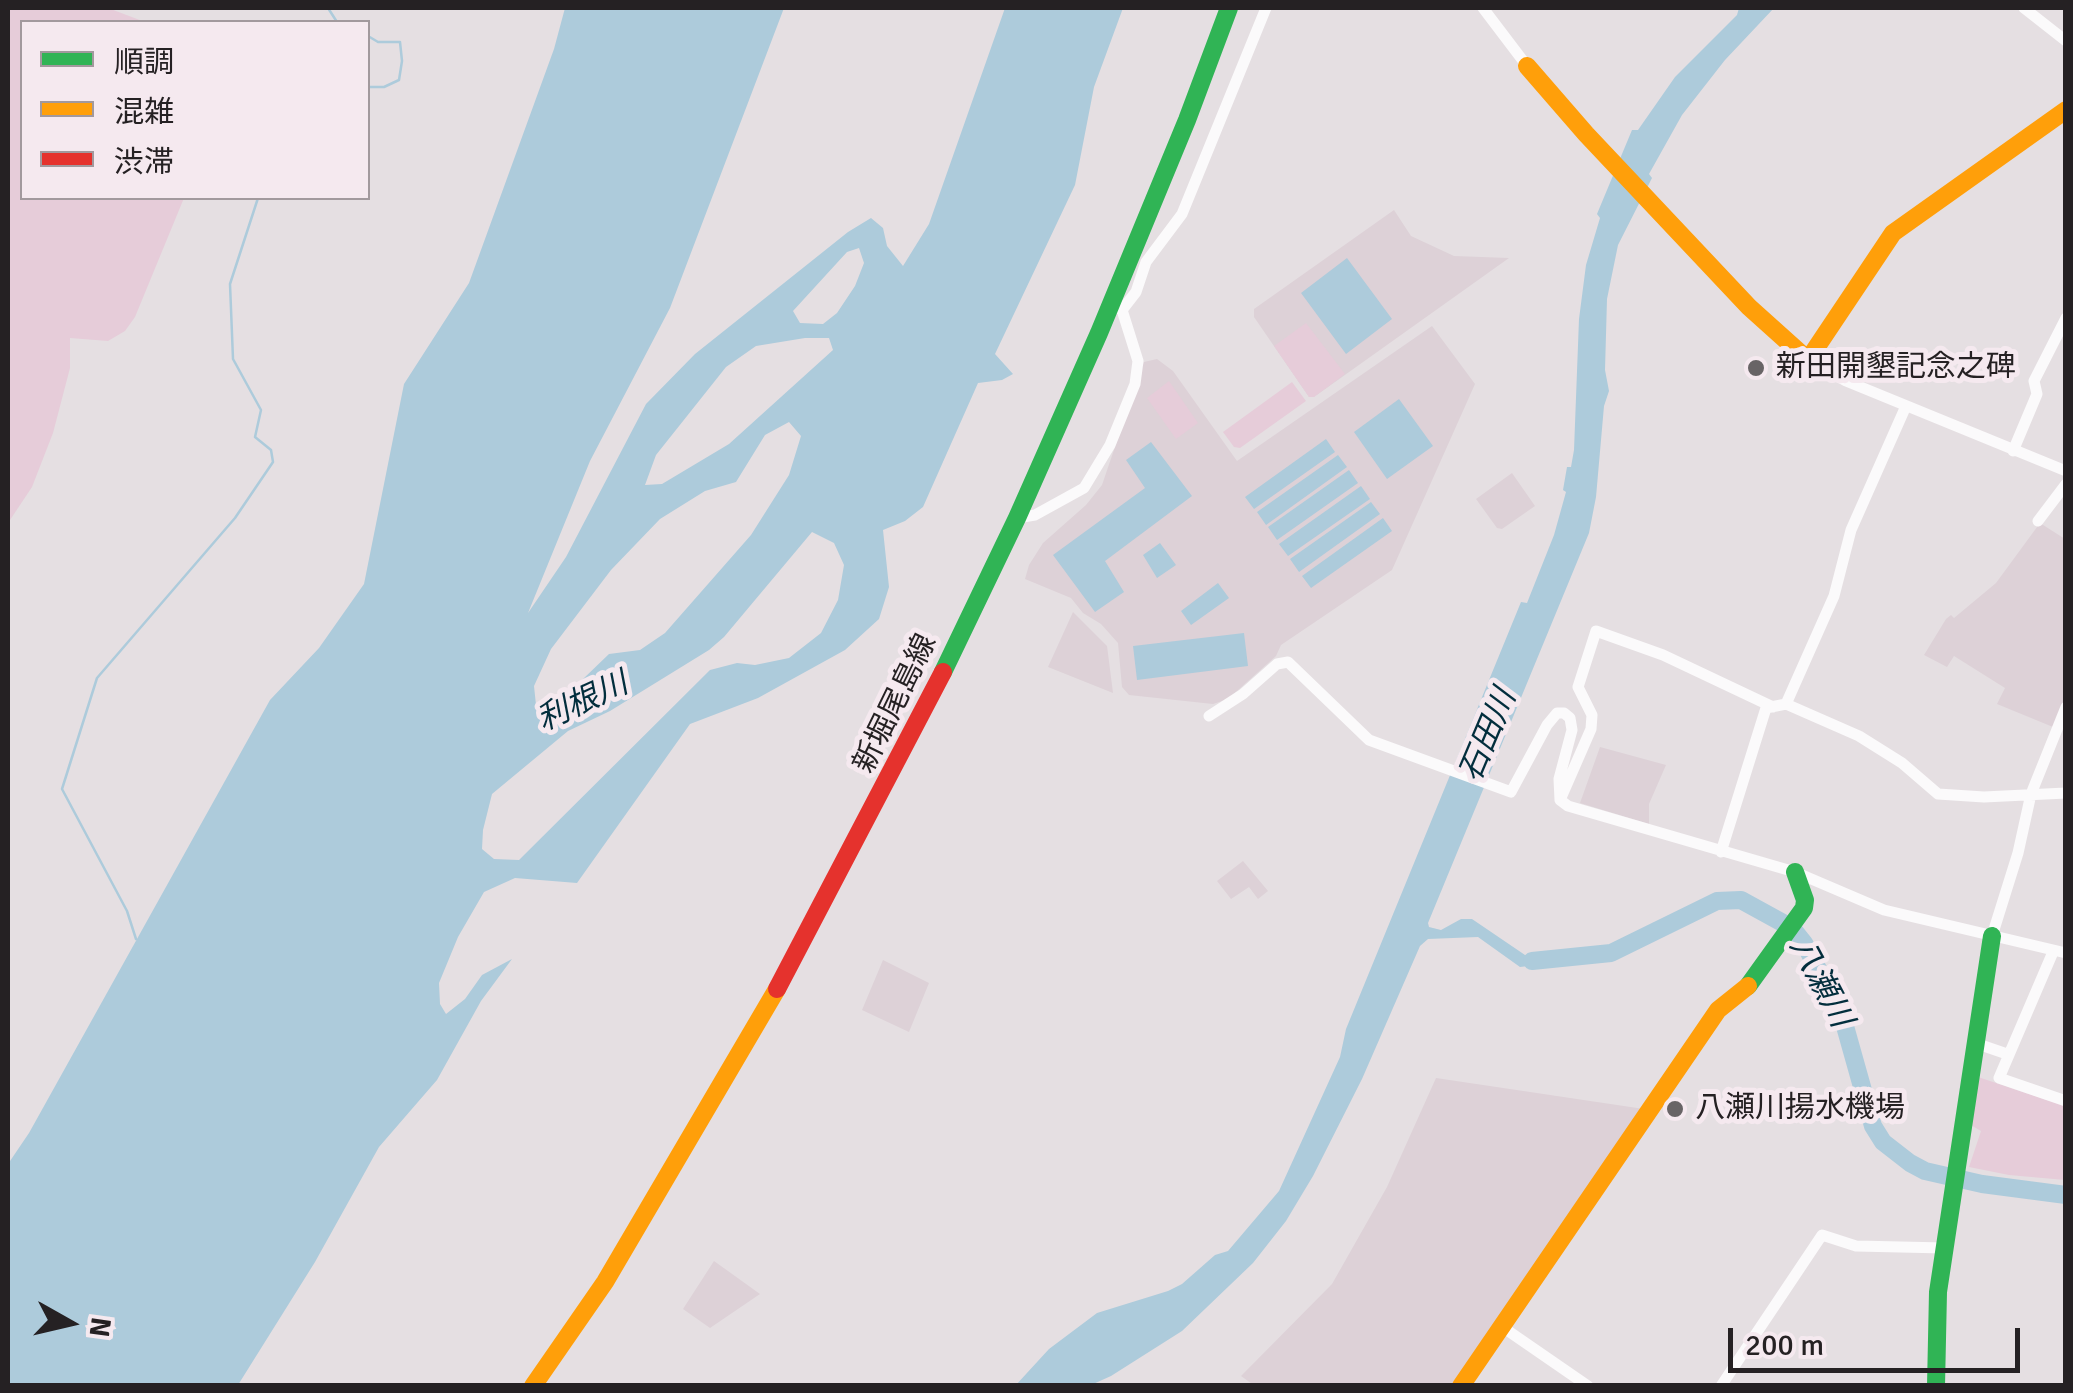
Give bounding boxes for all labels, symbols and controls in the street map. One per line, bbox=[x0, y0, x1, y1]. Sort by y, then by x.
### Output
legend bbox=[20, 20, 370, 200]
text: 順調 bbox=[114, 44, 174, 81]
text: 混雑 bbox=[114, 94, 174, 131]
text: 渋滞 bbox=[114, 144, 174, 181]
place label: 新田開墾記念之碑 bbox=[1776, 350, 2016, 386]
marker: 新田開墾記念之碑 bbox=[1745, 357, 1767, 379]
street label: 新堀尾島線 bbox=[847, 629, 945, 779]
water label: 利根川 bbox=[531, 665, 635, 741]
water label: 石田川 bbox=[1453, 684, 1525, 788]
water label: 八瀬川 bbox=[1781, 932, 1859, 1034]
place label: 八瀬川揚水機場 bbox=[1695, 1091, 1905, 1127]
marker: 八瀬川揚水機場 bbox=[1664, 1098, 1686, 1120]
north arrow bbox=[20, 1273, 120, 1373]
scale bar bbox=[1733, 1308, 2026, 1370]
text: N bbox=[82, 1315, 118, 1339]
text: 200 m bbox=[1745, 1327, 1824, 1364]

